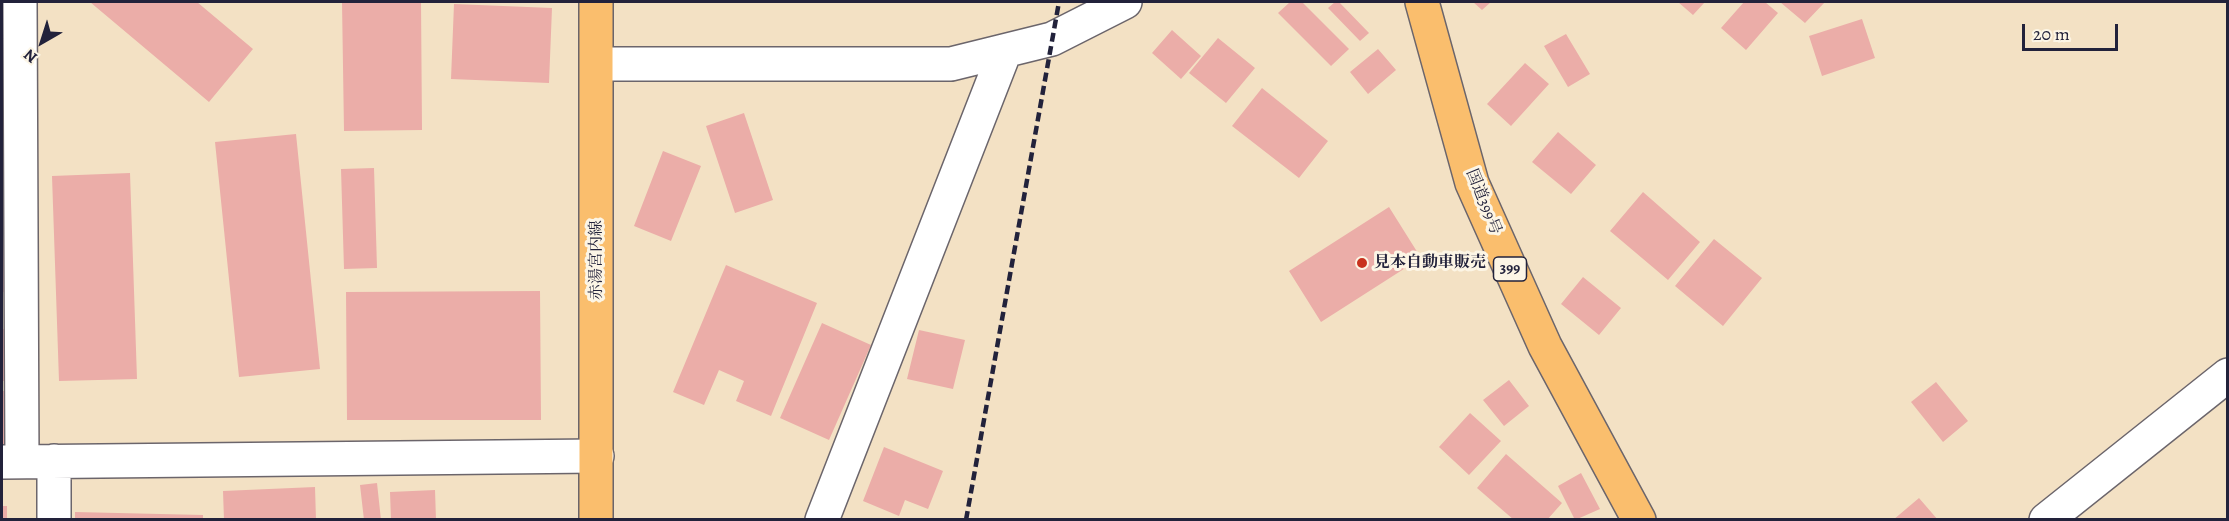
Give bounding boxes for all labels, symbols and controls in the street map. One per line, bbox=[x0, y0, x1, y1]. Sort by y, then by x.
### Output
north arrow bbox=[12, 12, 72, 72]
scale bar bbox=[2025, 12, 2121, 50]
text: 20 m bbox=[2033, 22, 2070, 46]
text: N bbox=[19, 44, 42, 68]
street label: 国道399号 bbox=[1461, 166, 1505, 238]
street label: 赤湯宮内線 bbox=[587, 220, 607, 300]
place label: 見本自動車販売 bbox=[1374, 253, 1486, 273]
marker: 見本自動車販売 bbox=[1355, 256, 1369, 270]
road number: 399 bbox=[1494, 257, 1526, 281]

